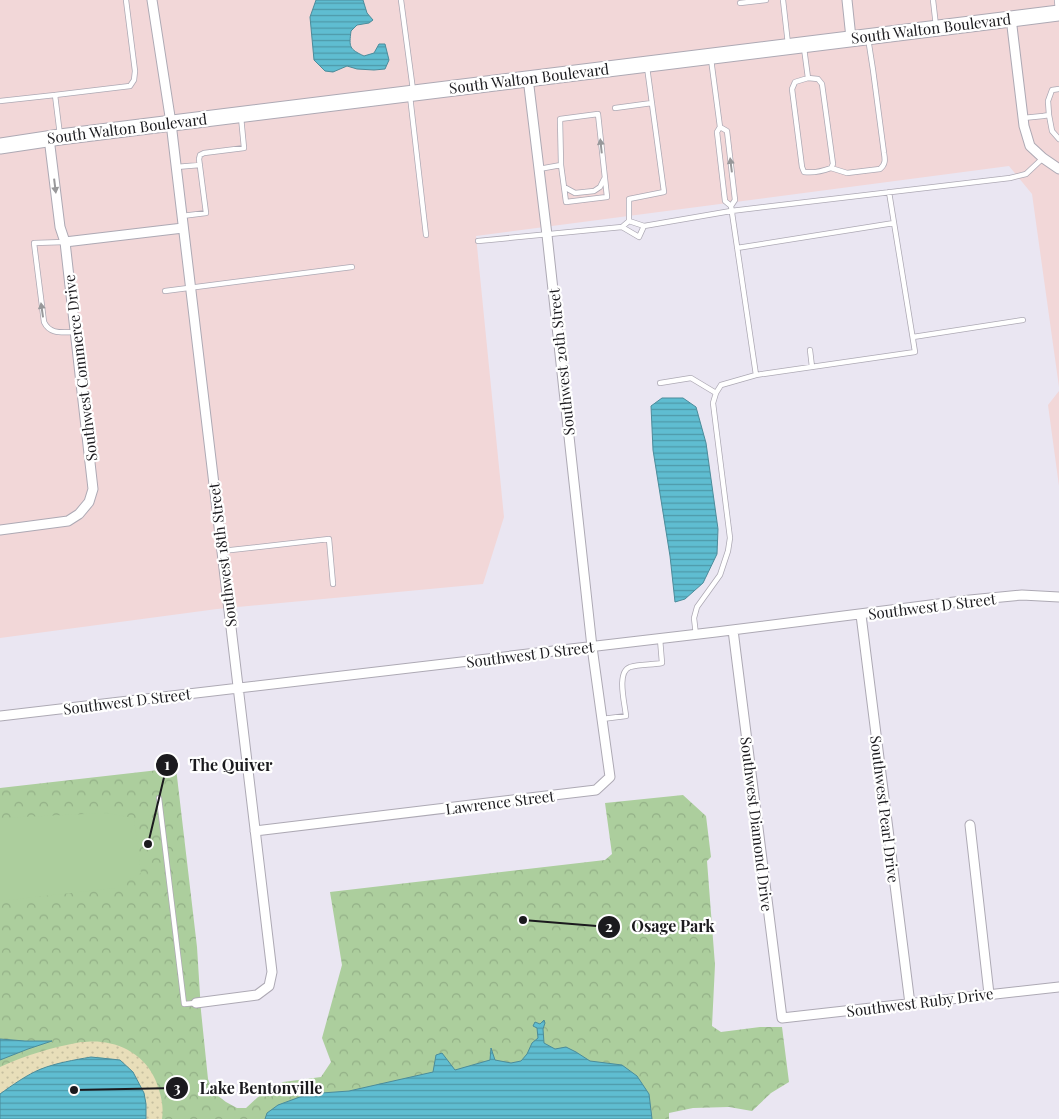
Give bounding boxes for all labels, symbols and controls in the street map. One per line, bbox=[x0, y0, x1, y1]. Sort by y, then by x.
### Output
street label: South Walton Boulevard bbox=[850, 8, 1012, 48]
street label: South Walton Boulevard bbox=[448, 58, 610, 98]
street label: South Walton Boulevard bbox=[46, 108, 208, 148]
one-way arrow bbox=[597, 138, 605, 154]
one-way arrow bbox=[727, 157, 735, 173]
one-way arrow bbox=[51, 179, 59, 195]
street label: Southwest Commerce Drive bbox=[59, 273, 101, 463]
street label: Southwest 20th Street bbox=[543, 287, 579, 437]
one-way arrow bbox=[38, 301, 46, 317]
street label: Southwest 18th Street bbox=[203, 481, 241, 628]
street label: Southwest D Street bbox=[867, 588, 998, 624]
street label: Southwest D Street bbox=[465, 636, 596, 672]
street label: Southwest D Street bbox=[62, 683, 193, 719]
street label: Southwest Pearl Drive bbox=[866, 734, 904, 884]
street label: Southwest Diamond Drive bbox=[736, 735, 778, 913]
callout: The Quiver bbox=[155, 750, 283, 781]
text: 1 bbox=[164, 754, 170, 774]
text: The Quiver bbox=[190, 754, 273, 775]
street label: Lawrence Street bbox=[444, 785, 556, 819]
callout: Osage Park bbox=[597, 911, 725, 942]
text: Osage Park bbox=[631, 915, 715, 936]
text: 2 bbox=[605, 916, 613, 936]
street label: Southwest Ruby Drive bbox=[845, 983, 995, 1021]
callout: Lake Bentonville bbox=[164, 1073, 332, 1104]
text: 3 bbox=[173, 1077, 181, 1097]
text: Lake Bentonville bbox=[200, 1077, 322, 1098]

